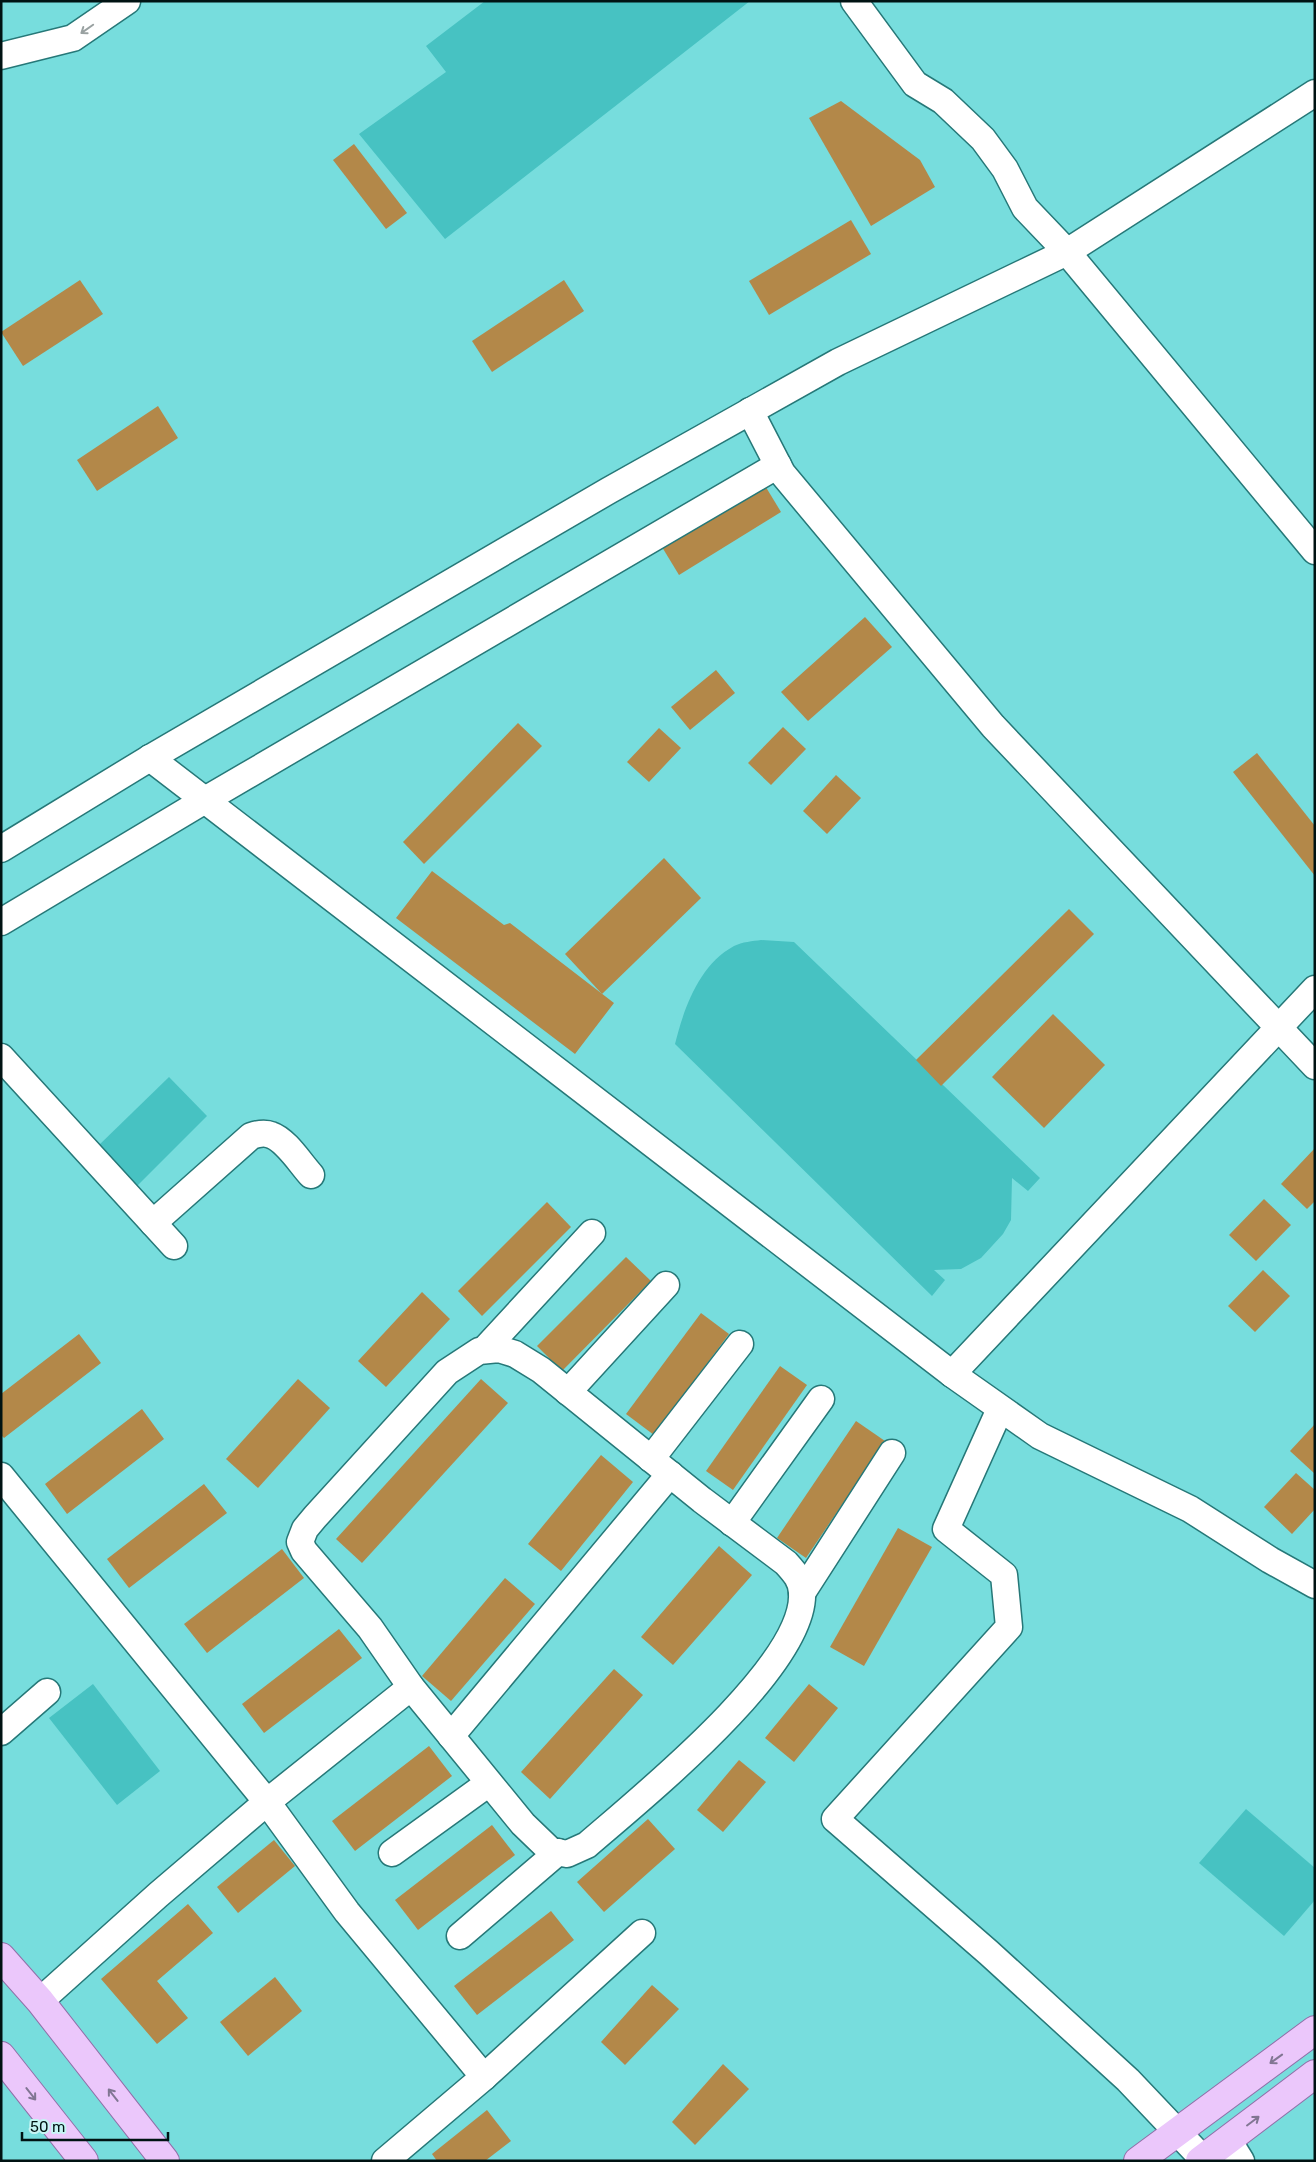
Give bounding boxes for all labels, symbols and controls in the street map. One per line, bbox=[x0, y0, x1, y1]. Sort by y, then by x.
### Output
one-way arrow bbox=[80, 24, 94, 34]
one-way arrow bbox=[1269, 2054, 1283, 2064]
one-way arrow bbox=[26, 2087, 37, 2100]
one-way arrow bbox=[108, 2089, 119, 2102]
scale bar bbox=[22, 2110, 169, 2142]
one-way arrow bbox=[1246, 2116, 1260, 2126]
text: 50 m bbox=[30, 2118, 65, 2136]

